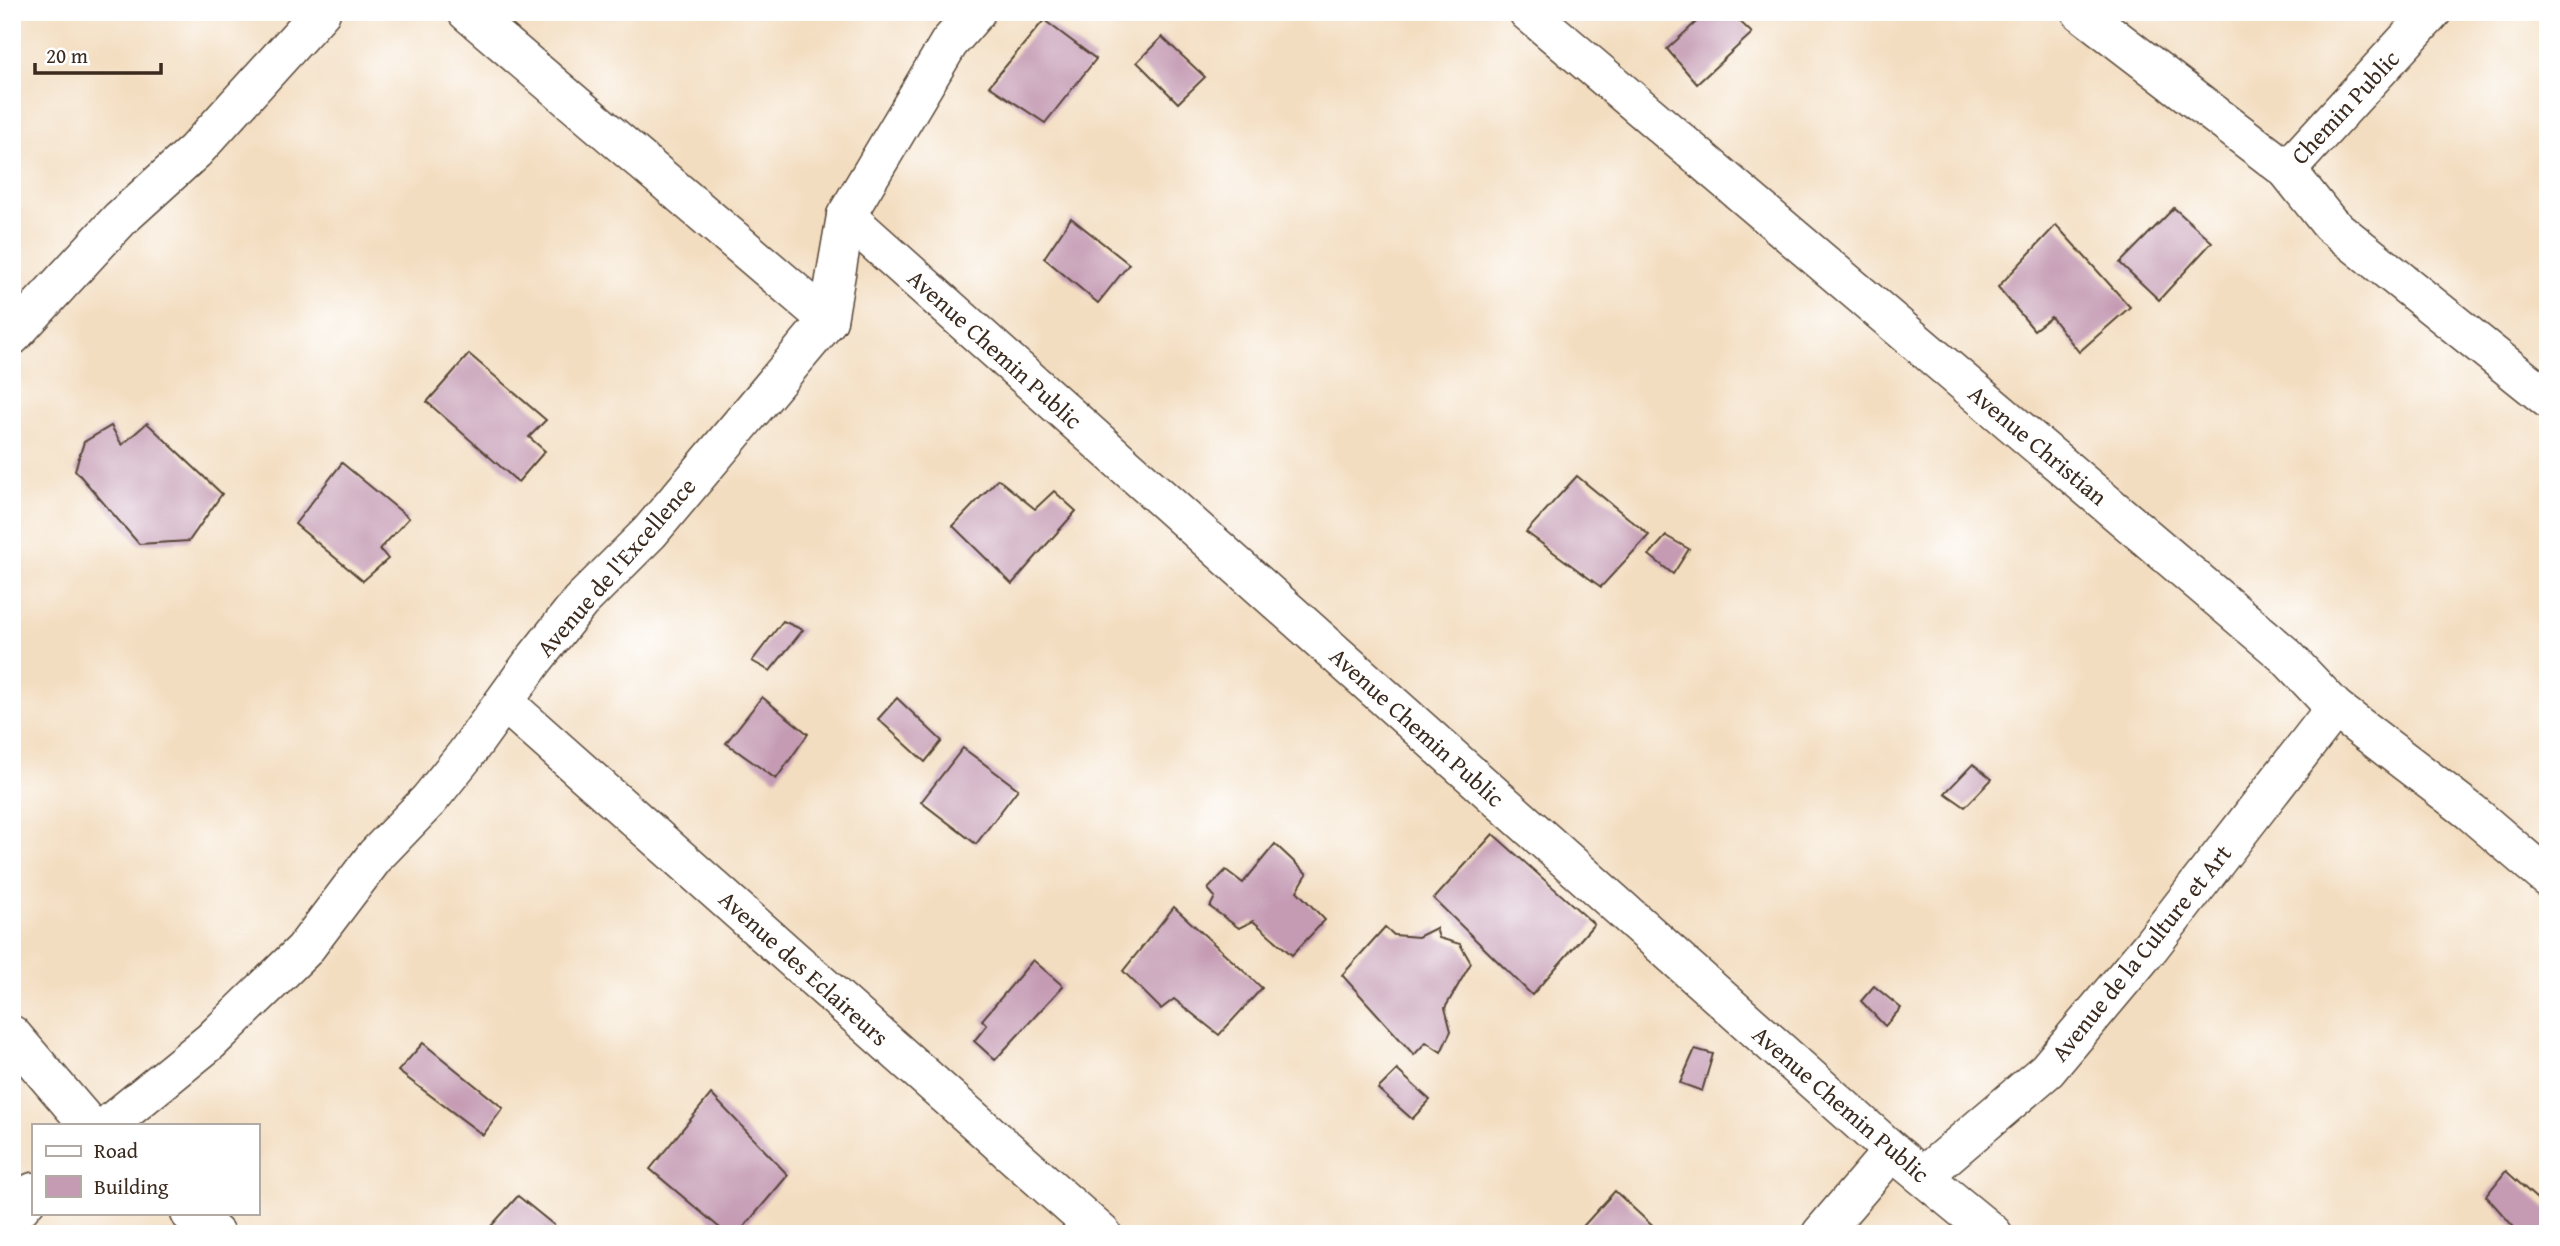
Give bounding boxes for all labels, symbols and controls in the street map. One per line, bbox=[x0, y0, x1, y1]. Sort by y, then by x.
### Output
scale bar bbox=[35, 32, 161, 76]
text: 20 m bbox=[46, 40, 88, 71]
street label: Chemin Public bbox=[2283, 42, 2408, 172]
street label: Avenue Chemin Public bbox=[900, 261, 1090, 437]
street label: Avenue Christian bbox=[1961, 376, 2115, 514]
street label: Avenue de l'Excellence bbox=[528, 470, 704, 664]
street label: Avenue Chemin Public bbox=[1322, 639, 1512, 815]
street label: Avenue de la Culture et Art bbox=[2042, 837, 2240, 1069]
street label: Avenue des Eclaireurs bbox=[711, 882, 897, 1054]
street label: Avenue Chemin Public bbox=[1745, 1017, 1937, 1191]
legend bbox=[32, 1124, 259, 1214]
text: Road bbox=[94, 1135, 139, 1166]
text: Building bbox=[94, 1171, 169, 1202]

